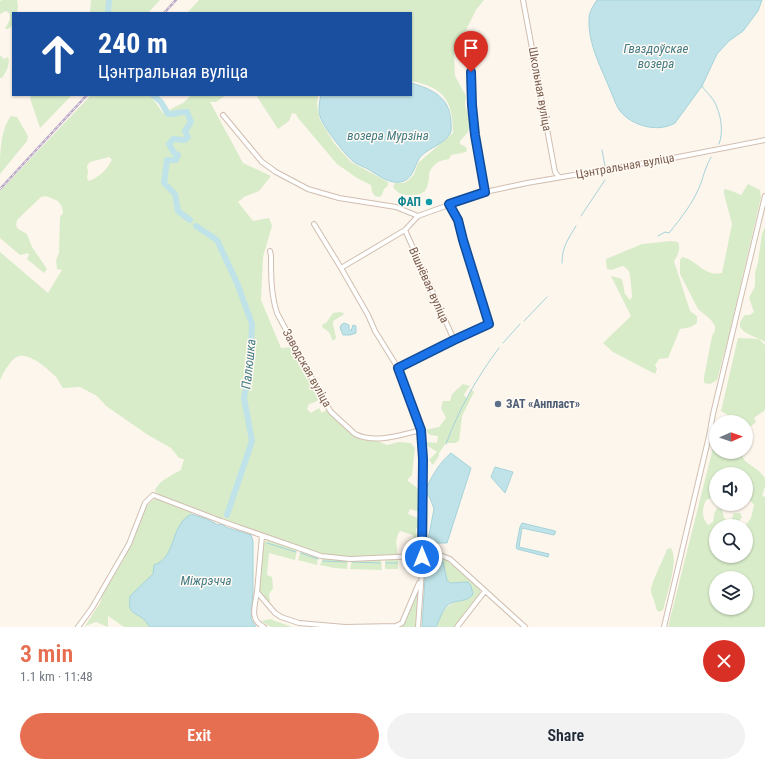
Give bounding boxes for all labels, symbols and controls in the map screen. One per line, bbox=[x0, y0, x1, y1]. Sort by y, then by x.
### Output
text: 240 m bbox=[98, 27, 168, 60]
icon: ahead bbox=[32, 28, 84, 80]
pin bbox=[454, 31, 488, 72]
icon: arrive bbox=[460, 37, 482, 59]
water label: Гваздоўскае возера bbox=[623, 41, 689, 71]
street label: Школьная вуліца bbox=[526, 46, 554, 132]
text: Цэнтральная вуліца bbox=[98, 61, 248, 82]
water label: возера Мурзіна bbox=[347, 128, 429, 143]
street label: Цэнтральная вуліца bbox=[574, 150, 676, 182]
place label: ФАП bbox=[398, 195, 421, 209]
marker: ФАП bbox=[424, 197, 434, 207]
street label: Вішнёвая вуліца bbox=[406, 245, 452, 325]
street label: Заводская вуліца bbox=[280, 326, 334, 410]
water label: Палюшка bbox=[238, 338, 259, 390]
place label: ЗАТ «Анпласт» bbox=[506, 397, 580, 411]
marker: ЗАТ «Анпласт» bbox=[493, 399, 503, 409]
north arrow bbox=[709, 415, 753, 459]
map controls bbox=[709, 415, 753, 615]
button: sound bbox=[709, 467, 753, 511]
button: search bbox=[709, 519, 753, 563]
position arrow bbox=[401, 536, 443, 578]
button: layers bbox=[709, 571, 753, 615]
water label: Міжрэчча bbox=[180, 573, 232, 588]
text: 3 min bbox=[20, 640, 73, 668]
button: close bbox=[703, 640, 745, 682]
text: 1.1 km · 11:48 bbox=[20, 669, 93, 684]
button: Exit bbox=[20, 713, 379, 759]
button: Share bbox=[387, 713, 745, 759]

